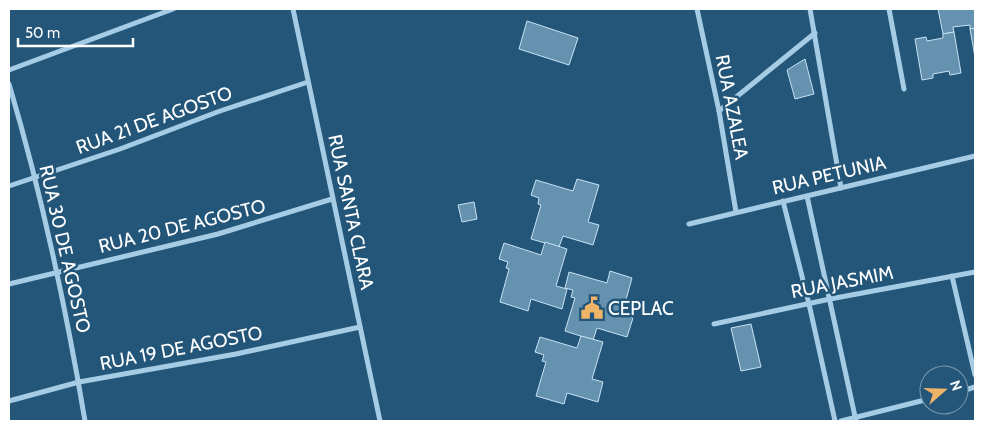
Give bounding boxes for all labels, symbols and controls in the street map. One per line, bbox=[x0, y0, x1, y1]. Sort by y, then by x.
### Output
scale bar bbox=[18, 15, 132, 47]
text: 50 m bbox=[25, 24, 60, 42]
street label: RUA AZALEA bbox=[711, 53, 754, 162]
street label: RUA 21 DE AGOSTO bbox=[73, 81, 235, 159]
street label: RUA SANTA CLARA bbox=[323, 132, 379, 292]
street label: RUA PETUNIA bbox=[770, 151, 888, 199]
street label: RUA 30 DE AGOSTO bbox=[34, 163, 96, 335]
street label: RUA 20 DE AGOSTO bbox=[96, 194, 268, 258]
street label: RUA JASMIM bbox=[789, 261, 895, 303]
public building icon: CEPLAC bbox=[579, 295, 605, 321]
place label: CEPLAC bbox=[608, 297, 674, 320]
street label: RUA 19 DE AGOSTO bbox=[98, 321, 264, 375]
north arrow bbox=[919, 365, 969, 415]
text: N bbox=[946, 378, 966, 393]

